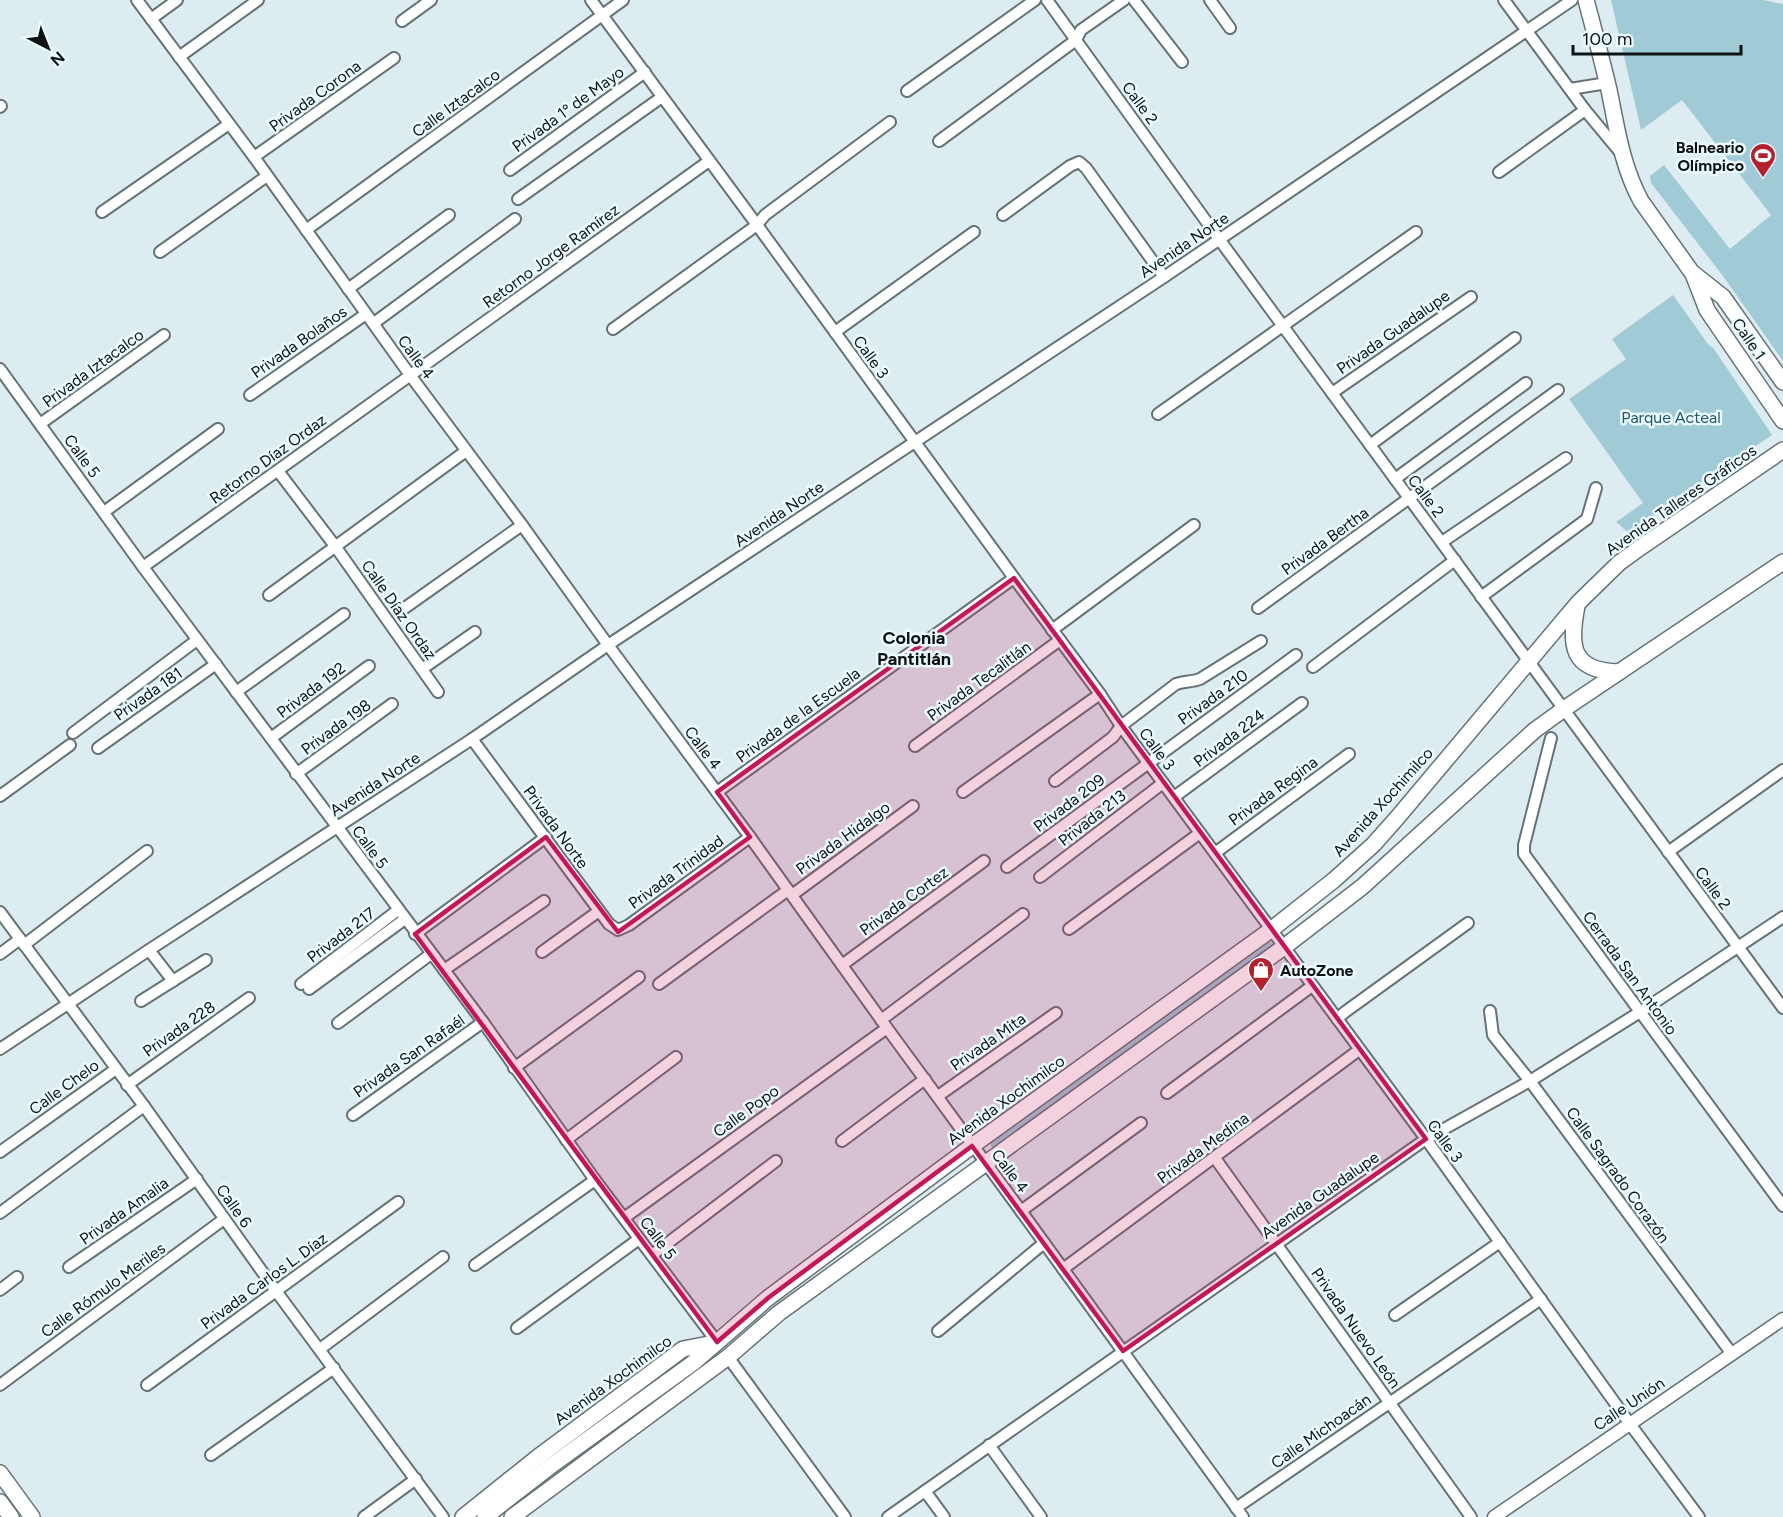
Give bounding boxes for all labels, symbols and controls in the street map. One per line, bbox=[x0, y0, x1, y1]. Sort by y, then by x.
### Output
north arrow bbox=[18, 18, 78, 78]
scale bar bbox=[1573, 18, 1741, 56]
text: 100 m bbox=[1582, 28, 1632, 50]
text: N bbox=[47, 48, 69, 70]
street label: Privada Corona bbox=[265, 56, 365, 136]
street label: Privada 1º de Mayo bbox=[508, 62, 628, 156]
street label: Calle Iztacalco bbox=[408, 65, 504, 141]
street label: Calle 2 bbox=[1118, 78, 1162, 128]
place label: Balneario Olímpico bbox=[1676, 138, 1744, 175]
sports icon: Balneario Olímpico bbox=[1748, 141, 1778, 179]
street label: Retorno Jorge Ramírez bbox=[479, 200, 623, 312]
street label: Avenida Norte bbox=[1136, 208, 1232, 282]
street label: Privada Guadalupe bbox=[1333, 286, 1453, 378]
street label: Privada Bolaños bbox=[247, 302, 351, 382]
street label: Calle 1 bbox=[1728, 315, 1770, 363]
street label: Privada Iztacalco bbox=[39, 325, 147, 411]
street label: Calle 4 bbox=[394, 331, 438, 383]
street label: Calle 3 bbox=[849, 332, 893, 382]
park label: Parque Acteal bbox=[1621, 408, 1721, 427]
street label: Retorno Díaz Ordaz bbox=[206, 410, 330, 508]
street label: Calle 5 bbox=[60, 431, 104, 481]
street label: Avenida Talleres Gráficos bbox=[1602, 441, 1760, 559]
street label: Calle 2 bbox=[1404, 471, 1448, 521]
street label: Avenida Norte bbox=[731, 477, 827, 551]
street label: Privada Bertha bbox=[1278, 503, 1372, 579]
street label: Calle Díaz Ordaz bbox=[358, 556, 441, 664]
district label: Colonia Pantitlán bbox=[877, 627, 951, 670]
street label: Privada Tecalitlán bbox=[924, 637, 1035, 725]
street label: Privada 192 bbox=[273, 658, 349, 722]
street label: Privada 181 bbox=[110, 664, 186, 724]
street label: Privada de la Escuela bbox=[732, 664, 864, 766]
street label: Privada 210 bbox=[1174, 665, 1252, 729]
street label: Privada 198 bbox=[297, 695, 375, 759]
street label: Privada 224 bbox=[1190, 705, 1268, 771]
street label: Calle 4 bbox=[681, 723, 725, 773]
street label: Calle 3 bbox=[1135, 724, 1179, 774]
street label: Avenida Xochimilco bbox=[1329, 743, 1437, 861]
street label: Avenida Norte bbox=[326, 748, 424, 820]
street label: Privada Regina bbox=[1225, 752, 1321, 830]
street label: Privada 209 bbox=[1030, 770, 1108, 836]
street label: Privada Norte bbox=[520, 782, 593, 872]
street label: Privada 213 bbox=[1054, 786, 1130, 850]
street label: Privada Hidalgo bbox=[792, 798, 894, 878]
street label: Calle 5 bbox=[348, 822, 392, 872]
street label: Privada Trinidad bbox=[625, 831, 727, 913]
street label: Privada Cortez bbox=[856, 862, 952, 940]
street label: Calle 2 bbox=[1691, 863, 1735, 913]
street label: Privada 217 bbox=[303, 903, 379, 967]
street label: Cerrada San Antonio bbox=[1579, 907, 1681, 1039]
shop icon: AutoZone bbox=[1246, 955, 1276, 993]
place label: AutoZone bbox=[1280, 961, 1354, 980]
street label: Privada 228 bbox=[139, 997, 219, 1061]
street label: Privada Mita bbox=[947, 1009, 1029, 1075]
street label: Privada San Rafaél bbox=[350, 1011, 468, 1101]
street label: Avenida Xochimilco bbox=[944, 1051, 1068, 1149]
street label: Calle Chelo bbox=[25, 1055, 103, 1119]
street label: Calle Popo bbox=[709, 1081, 783, 1141]
street label: Calle Sagrado Corazón bbox=[1562, 1103, 1674, 1247]
street label: Privada Medina bbox=[1154, 1108, 1252, 1188]
street label: Calle 3 bbox=[1423, 1116, 1467, 1166]
street label: Calle 4 bbox=[988, 1146, 1032, 1196]
street label: Avenida Guadalupe bbox=[1258, 1147, 1383, 1243]
street label: Privada Amalia bbox=[76, 1173, 172, 1249]
street label: Calle 6 bbox=[212, 1181, 256, 1231]
street label: Calle 5 bbox=[636, 1213, 680, 1263]
street label: Privada Carlos L. Díaz bbox=[197, 1229, 331, 1333]
street label: Calle Rómulo Meriles bbox=[37, 1238, 169, 1342]
street label: Privada Nuevo León bbox=[1307, 1264, 1405, 1392]
street label: Avenida Xochimilco bbox=[551, 1331, 675, 1429]
street label: Calle Unión bbox=[1590, 1373, 1668, 1435]
street label: Calle Michoacán bbox=[1267, 1390, 1375, 1472]

